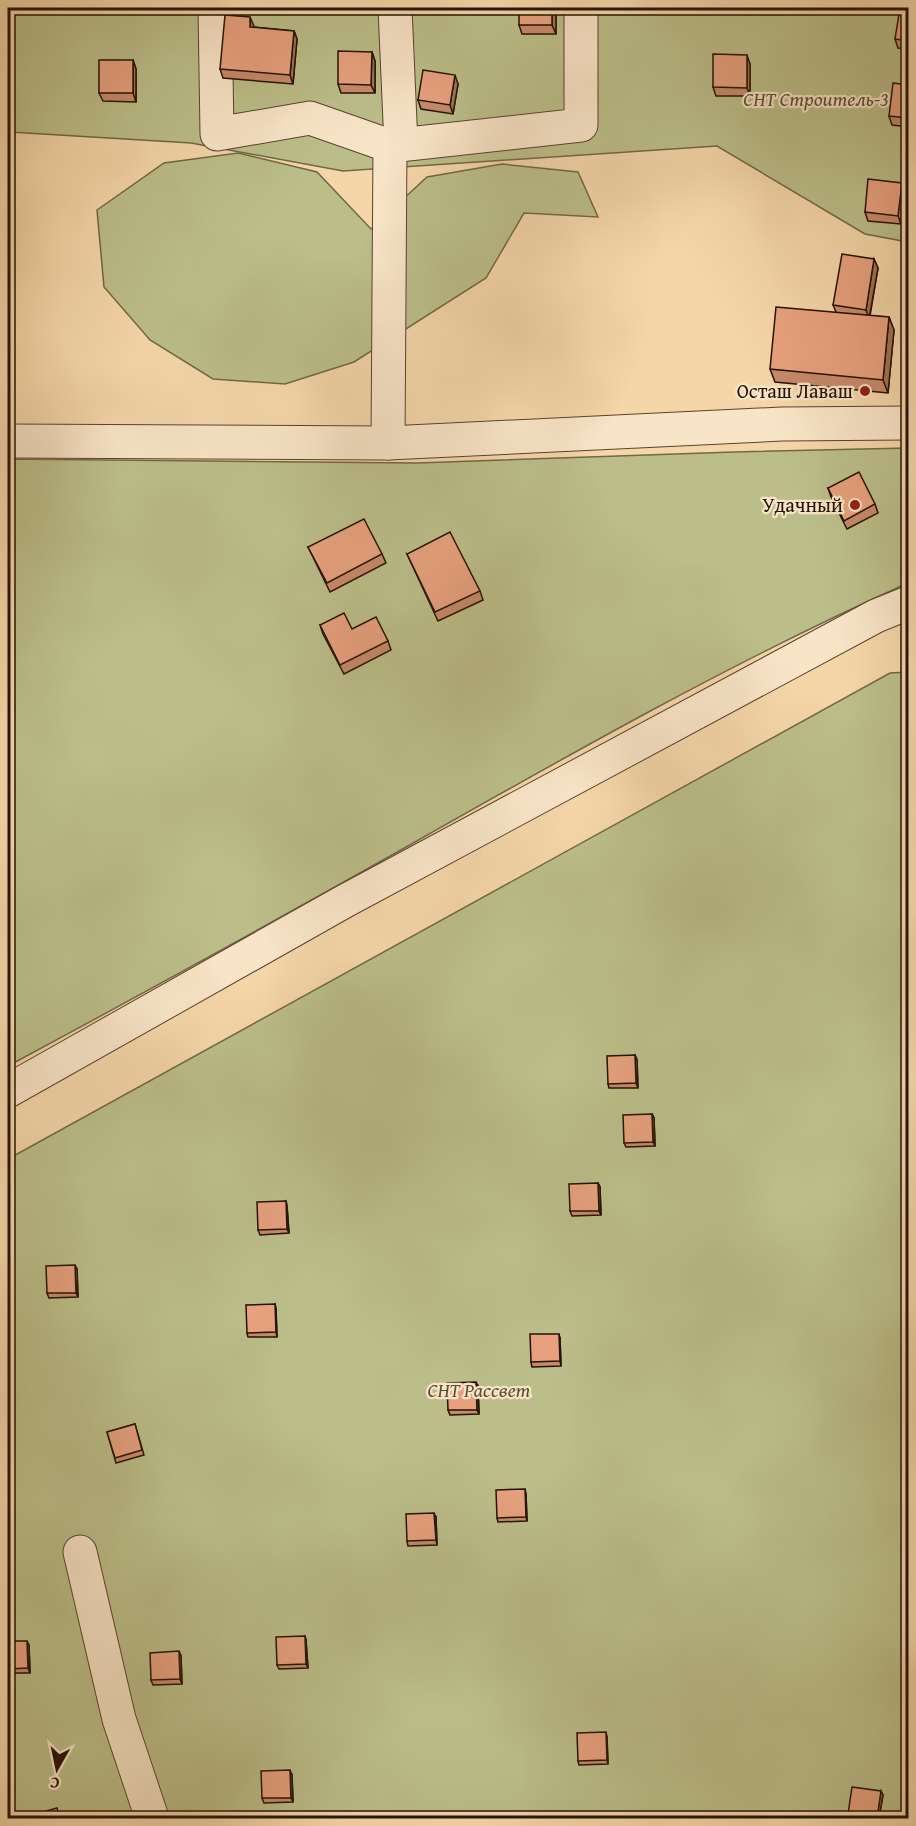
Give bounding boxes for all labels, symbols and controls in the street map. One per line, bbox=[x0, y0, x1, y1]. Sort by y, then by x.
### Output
park label: СНТ Строитель-3 bbox=[743, 84, 889, 113]
place label: Осташ Лаваш bbox=[737, 376, 853, 405]
marker: Осташ Лаваш bbox=[858, 384, 872, 398]
place label: Удачный bbox=[762, 490, 843, 519]
marker: Удачный bbox=[848, 498, 862, 512]
park label: СНТ Рассвет bbox=[428, 1375, 531, 1404]
north arrow bbox=[27, 1739, 87, 1799]
text: С bbox=[48, 1771, 61, 1796]

